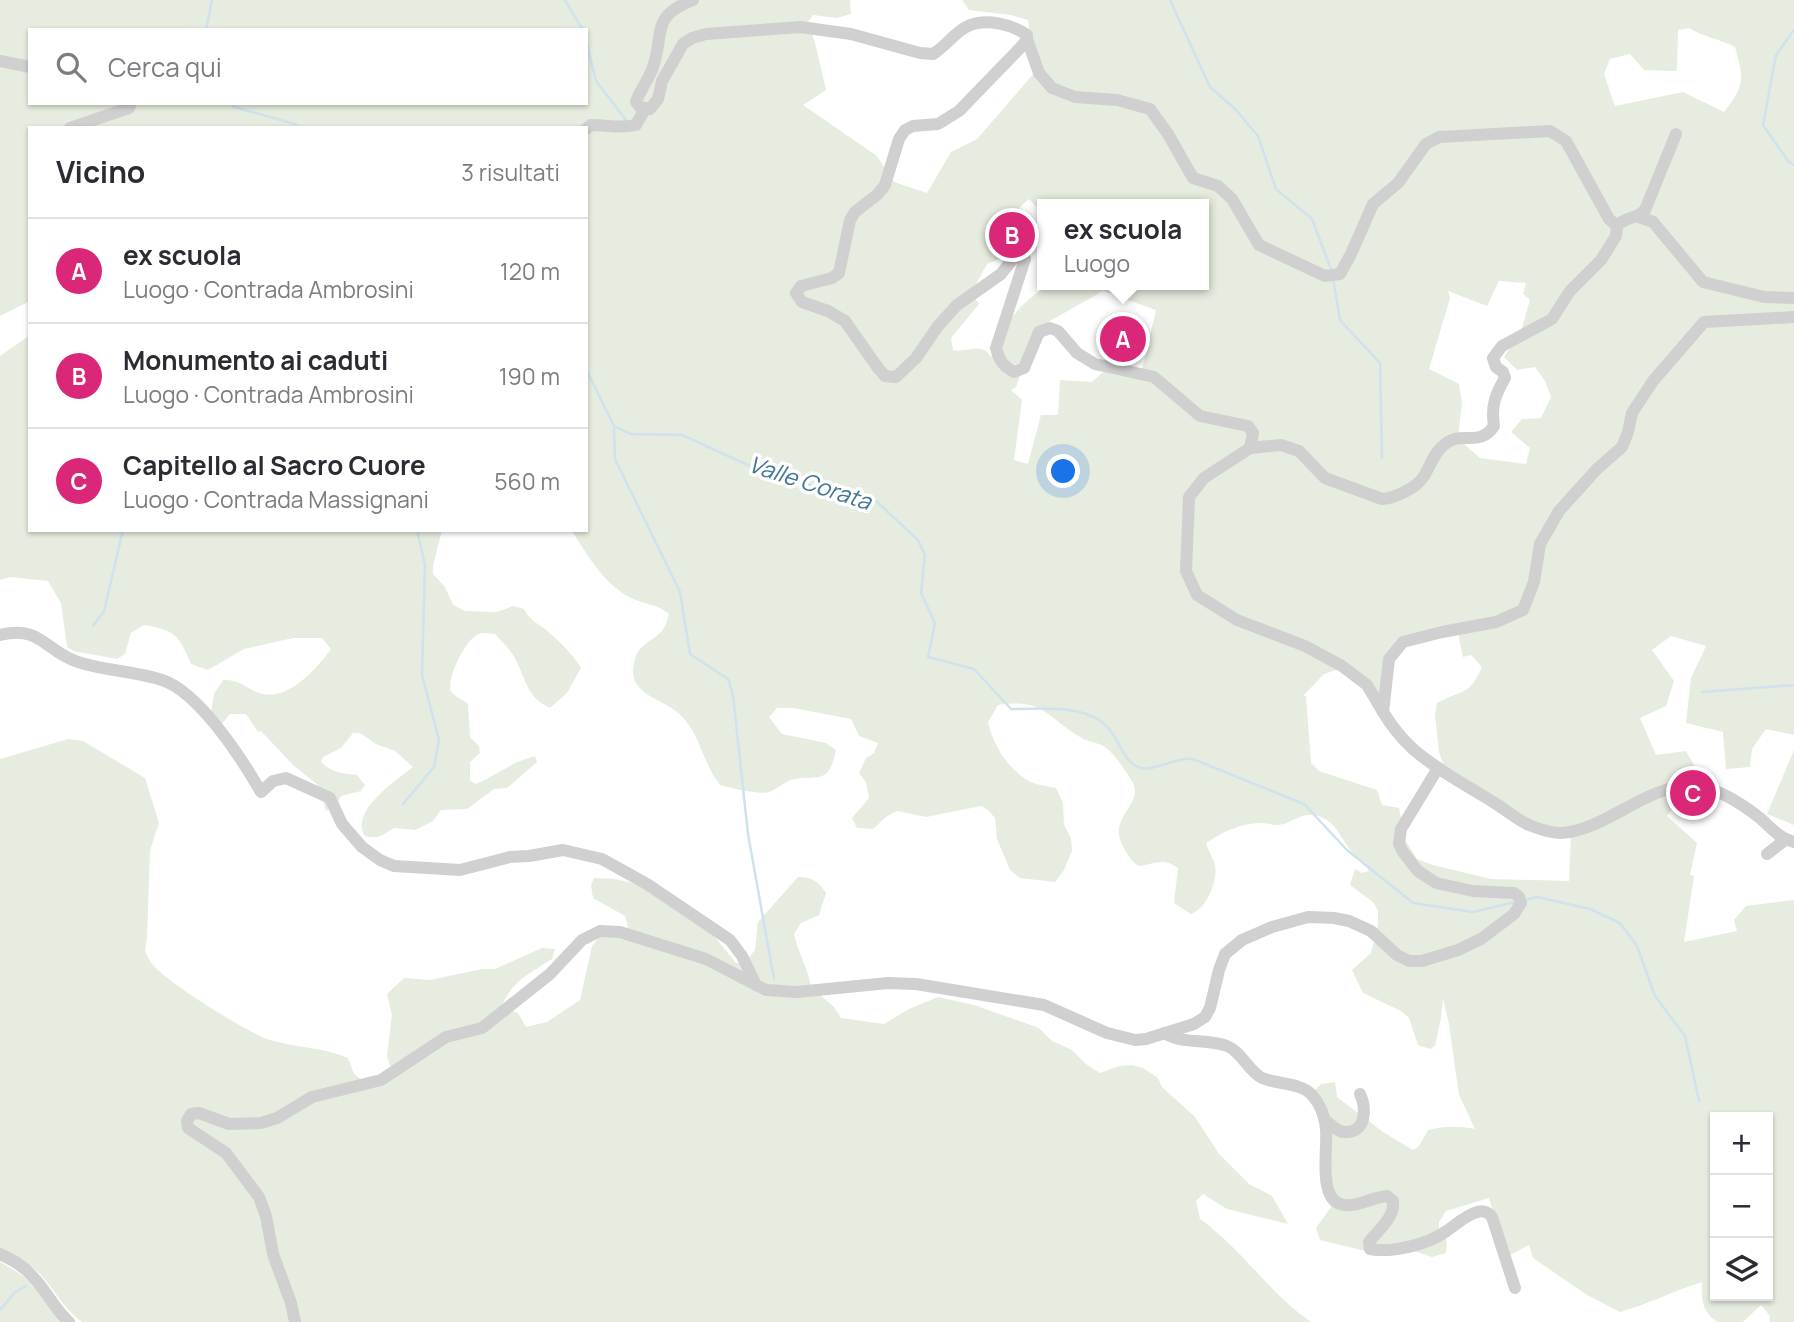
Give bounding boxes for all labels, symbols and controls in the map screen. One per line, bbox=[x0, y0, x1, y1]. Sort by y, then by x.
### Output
search box bbox=[28, 28, 588, 105]
icon: search bbox=[52, 48, 90, 86]
text: Cerca qui bbox=[108, 49, 222, 85]
text: Vicino bbox=[56, 151, 145, 192]
text: 3 risultati bbox=[461, 156, 560, 188]
popup bbox=[1037, 199, 1209, 290]
pin: B bbox=[989, 209, 1035, 261]
text: ex scuola bbox=[1064, 211, 1182, 247]
text: ex scuola bbox=[123, 237, 241, 273]
text: Luogo bbox=[1064, 247, 1130, 279]
text: A bbox=[71, 255, 87, 287]
text: 120 m bbox=[500, 255, 560, 287]
text: Luogo · Contrada Ambrosini bbox=[123, 273, 414, 305]
pin: A bbox=[1100, 313, 1146, 365]
text: Monumento ai caduti bbox=[123, 342, 388, 378]
text: B bbox=[72, 360, 86, 392]
text: 190 m bbox=[499, 360, 560, 392]
text: Luogo · Contrada Ambrosini bbox=[123, 378, 414, 410]
text: Capitello al Sacro Cuore bbox=[123, 447, 426, 483]
water label: Valle Corata bbox=[745, 447, 877, 517]
your location bbox=[1046, 454, 1080, 488]
text: C bbox=[71, 465, 88, 497]
text: 560 m bbox=[494, 465, 560, 497]
text: Luogo · Contrada Massignani bbox=[123, 483, 429, 515]
pin: C bbox=[1670, 767, 1716, 819]
map controls bbox=[1710, 1112, 1773, 1301]
button: + bbox=[1710, 1112, 1773, 1175]
button: − bbox=[1710, 1175, 1773, 1238]
button: layers bbox=[1710, 1238, 1773, 1301]

